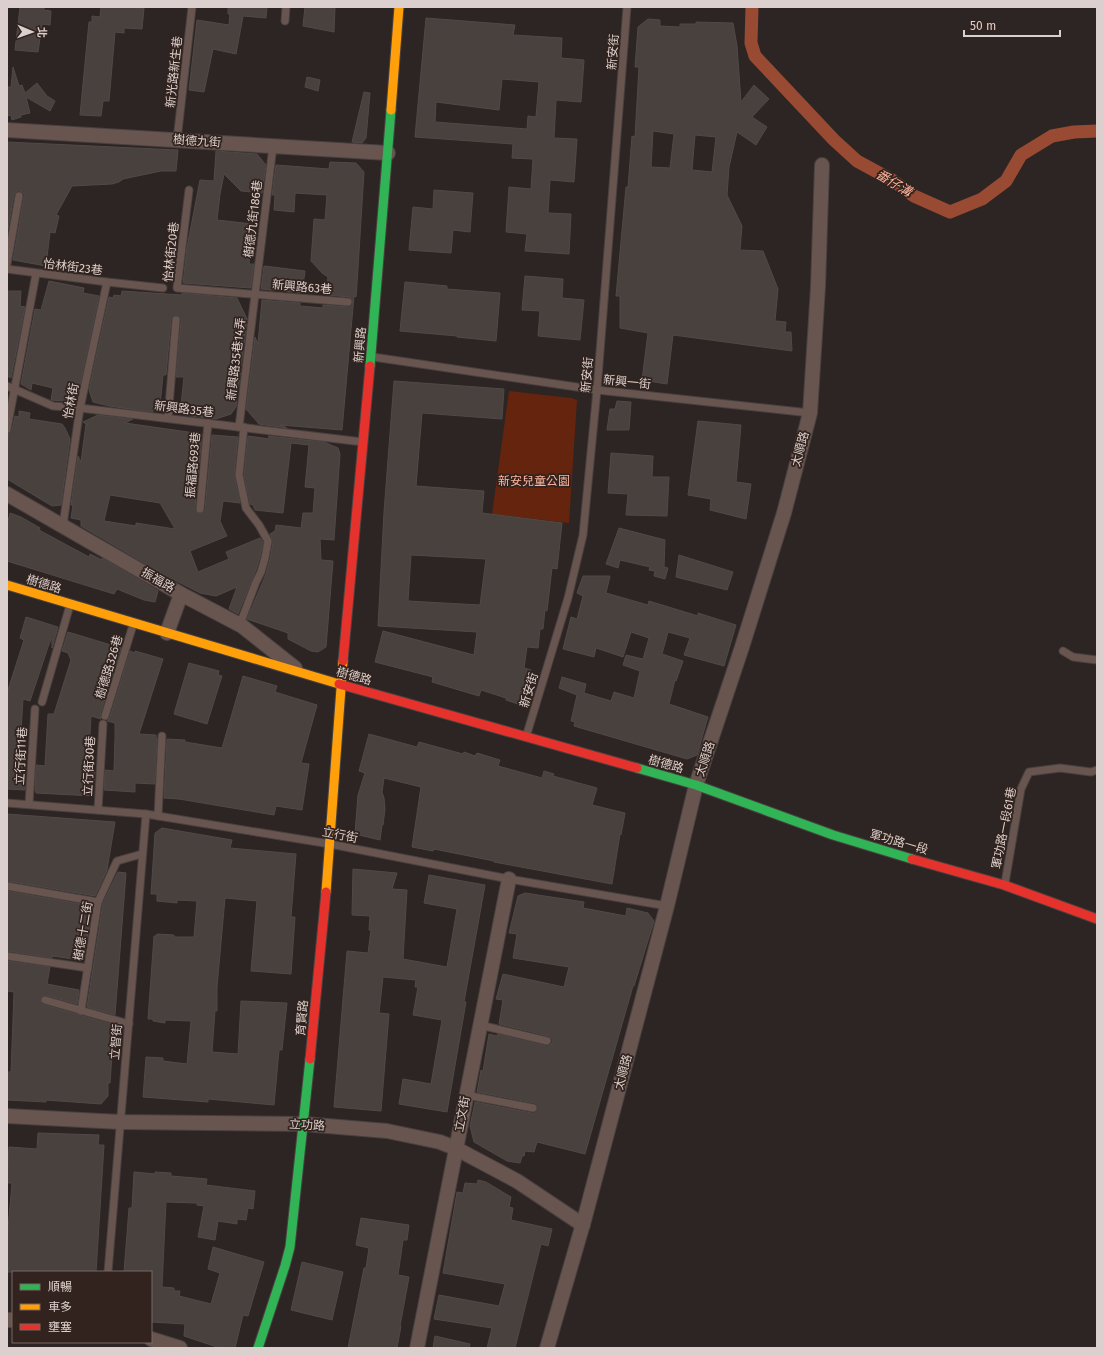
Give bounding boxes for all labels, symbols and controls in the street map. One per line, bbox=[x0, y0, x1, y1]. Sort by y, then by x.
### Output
north arrow bbox=[12, 12, 52, 52]
scale bar bbox=[964, 12, 1060, 38]
text: 50 m bbox=[970, 19, 996, 33]
text: 北 bbox=[35, 27, 48, 38]
street label: 新安街 bbox=[605, 34, 621, 70]
street label: 新光路新生巷 bbox=[163, 35, 185, 109]
street label: 樹德九街 bbox=[173, 132, 221, 150]
water label: 番仔溝 bbox=[873, 167, 916, 200]
street label: 樹德九街186巷 bbox=[241, 179, 265, 259]
street label: 怡林街20巷 bbox=[161, 221, 181, 283]
street label: 怡林街23巷 bbox=[42, 256, 104, 278]
street label: 新興路63巷 bbox=[271, 277, 333, 297]
street label: 新興路35巷14弄 bbox=[224, 317, 248, 401]
street label: 新興路 bbox=[351, 326, 369, 364]
street label: 新安街 bbox=[578, 356, 596, 394]
street label: 新興一街 bbox=[602, 373, 652, 391]
street label: 怡林街 bbox=[61, 382, 81, 420]
street label: 新興路35巷 bbox=[153, 398, 215, 420]
street label: 太順路 bbox=[789, 430, 811, 468]
street label: 振福路693巷 bbox=[183, 431, 203, 499]
park label: 新安兒童公園 bbox=[498, 474, 570, 488]
street label: 振福路 bbox=[139, 565, 177, 595]
street label: 樹德路 bbox=[25, 572, 63, 596]
street label: 樹德路326巷 bbox=[93, 633, 125, 701]
street label: 樹德路 bbox=[335, 664, 373, 688]
street label: 新安街 bbox=[517, 671, 541, 709]
street label: 立行街11巷 bbox=[12, 727, 30, 785]
street label: 立行街30巷 bbox=[80, 735, 98, 797]
street label: 太順路 bbox=[693, 740, 717, 778]
street label: 樹德路 bbox=[647, 752, 685, 776]
street label: 軍功路一段61巷 bbox=[989, 786, 1019, 870]
street label: 立行街 bbox=[321, 825, 359, 845]
street label: 軍功路一段 bbox=[868, 827, 930, 857]
street label: 樹德十二街 bbox=[71, 900, 95, 962]
street label: 育賢路 bbox=[293, 999, 311, 1037]
street label: 立智街 bbox=[107, 1023, 125, 1061]
street label: 太順路 bbox=[612, 1053, 634, 1091]
street label: 立文街 bbox=[452, 1095, 472, 1133]
street label: 立功路 bbox=[289, 1117, 325, 1133]
legend bbox=[12, 1271, 152, 1343]
text: 順暢 bbox=[48, 1280, 72, 1294]
text: 車多 bbox=[48, 1300, 72, 1314]
text: 壅塞 bbox=[48, 1320, 72, 1334]

